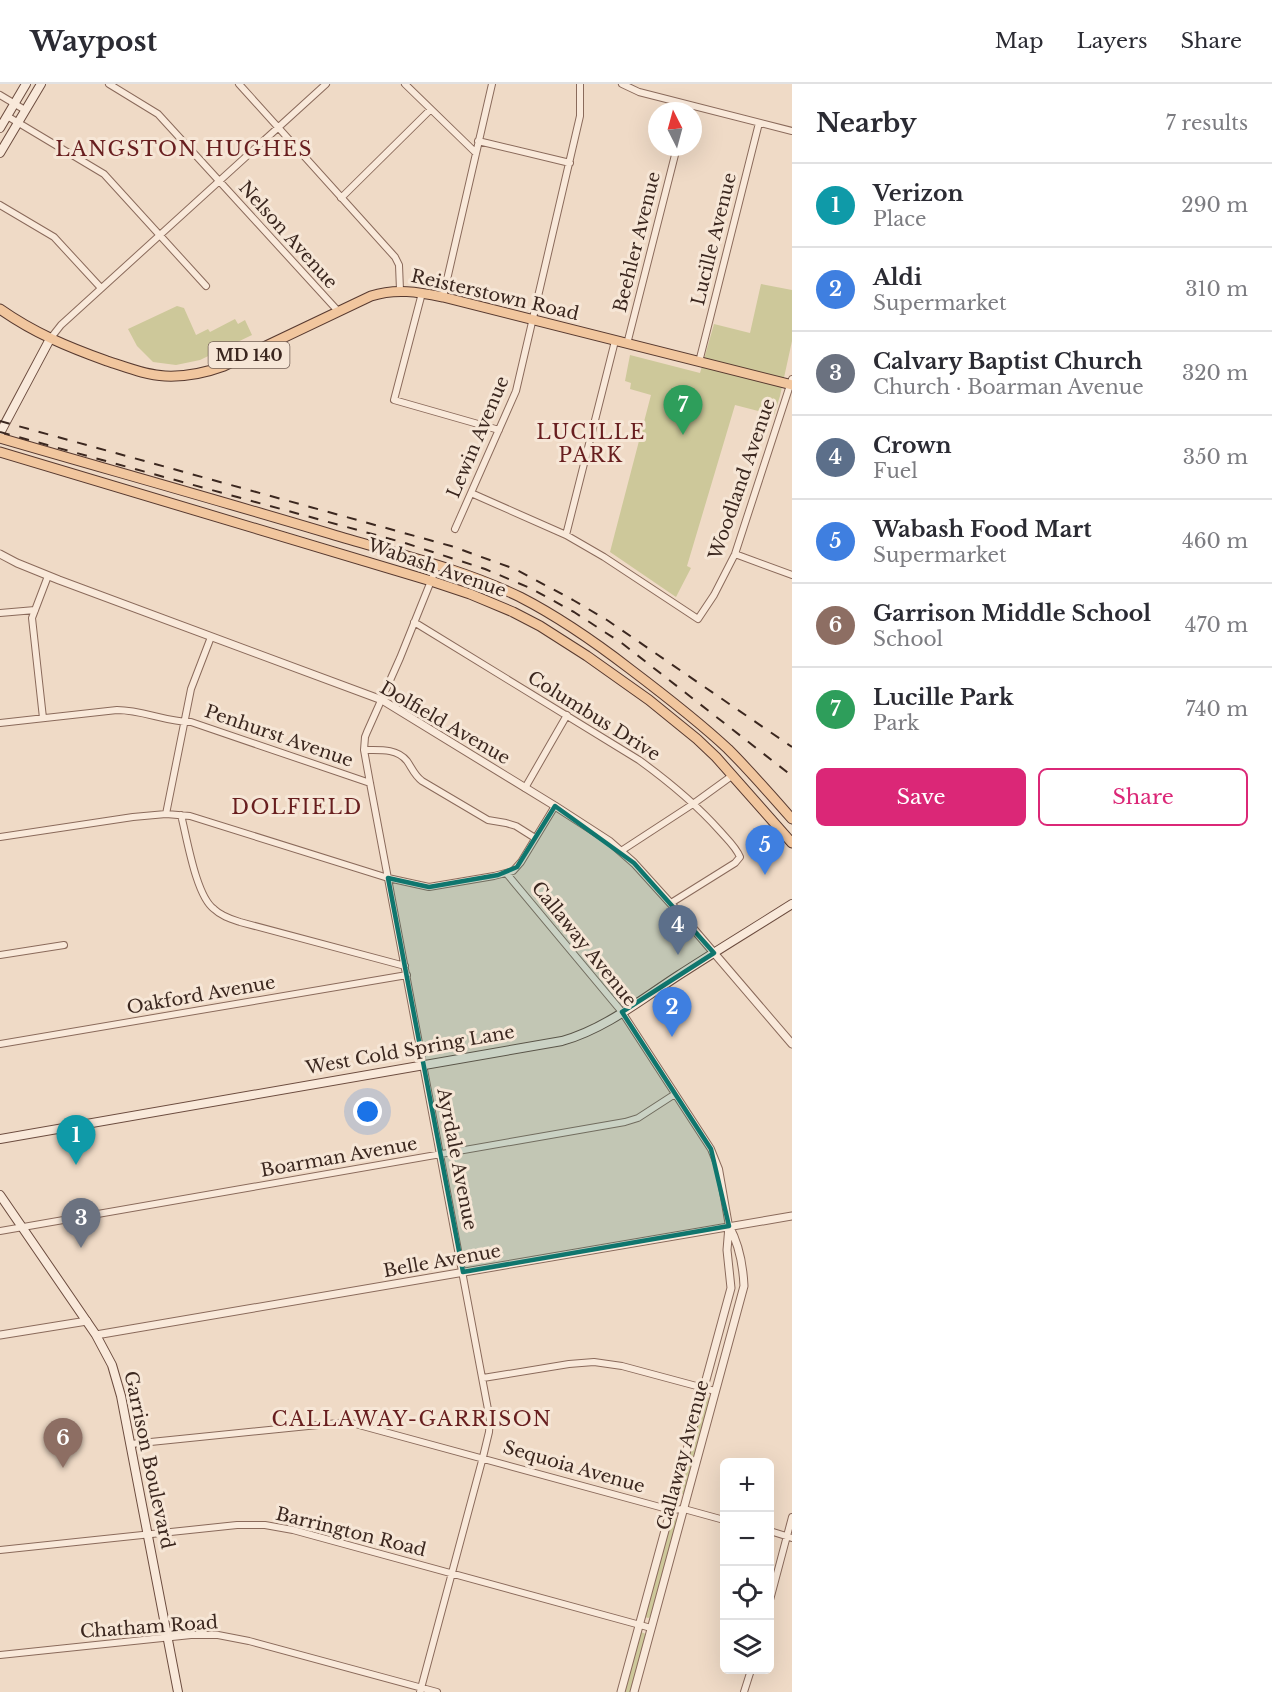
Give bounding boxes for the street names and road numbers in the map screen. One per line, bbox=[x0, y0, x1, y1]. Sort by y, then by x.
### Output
street label: Beehler Avenue bbox=[609, 169, 665, 315]
street label: Lucille Avenue bbox=[687, 170, 741, 308]
street label: Nelson Avenue bbox=[234, 177, 342, 293]
street label: Reisterstown Road bbox=[409, 265, 581, 325]
road number: MD 140 bbox=[208, 342, 290, 368]
street label: Lewin Avenue bbox=[442, 373, 514, 501]
street label: Woodland Avenue bbox=[704, 396, 780, 563]
street label: Wabash Avenue bbox=[364, 534, 509, 602]
street label: Columbus Drive bbox=[524, 666, 664, 766]
street label: Dolfield Avenue bbox=[376, 677, 514, 769]
street label: Penhurst Avenue bbox=[202, 700, 356, 772]
street label: Callaway Avenue bbox=[527, 877, 641, 1011]
street label: Oakford Avenue bbox=[125, 971, 277, 1019]
street label: West Cold Spring Lane bbox=[303, 1021, 516, 1079]
street label: Ayrdale Avenue bbox=[432, 1085, 482, 1232]
street label: Boarman Avenue bbox=[259, 1132, 419, 1182]
street label: Belle Avenue bbox=[381, 1240, 503, 1282]
street label: Garrison Boulevard bbox=[119, 1369, 179, 1551]
street label: Callaway Avenue bbox=[652, 1378, 714, 1532]
street label: Sequoia Avenue bbox=[501, 1436, 647, 1498]
street label: Barrington Road bbox=[273, 1503, 429, 1561]
street label: Chatham Road bbox=[79, 1611, 219, 1643]

